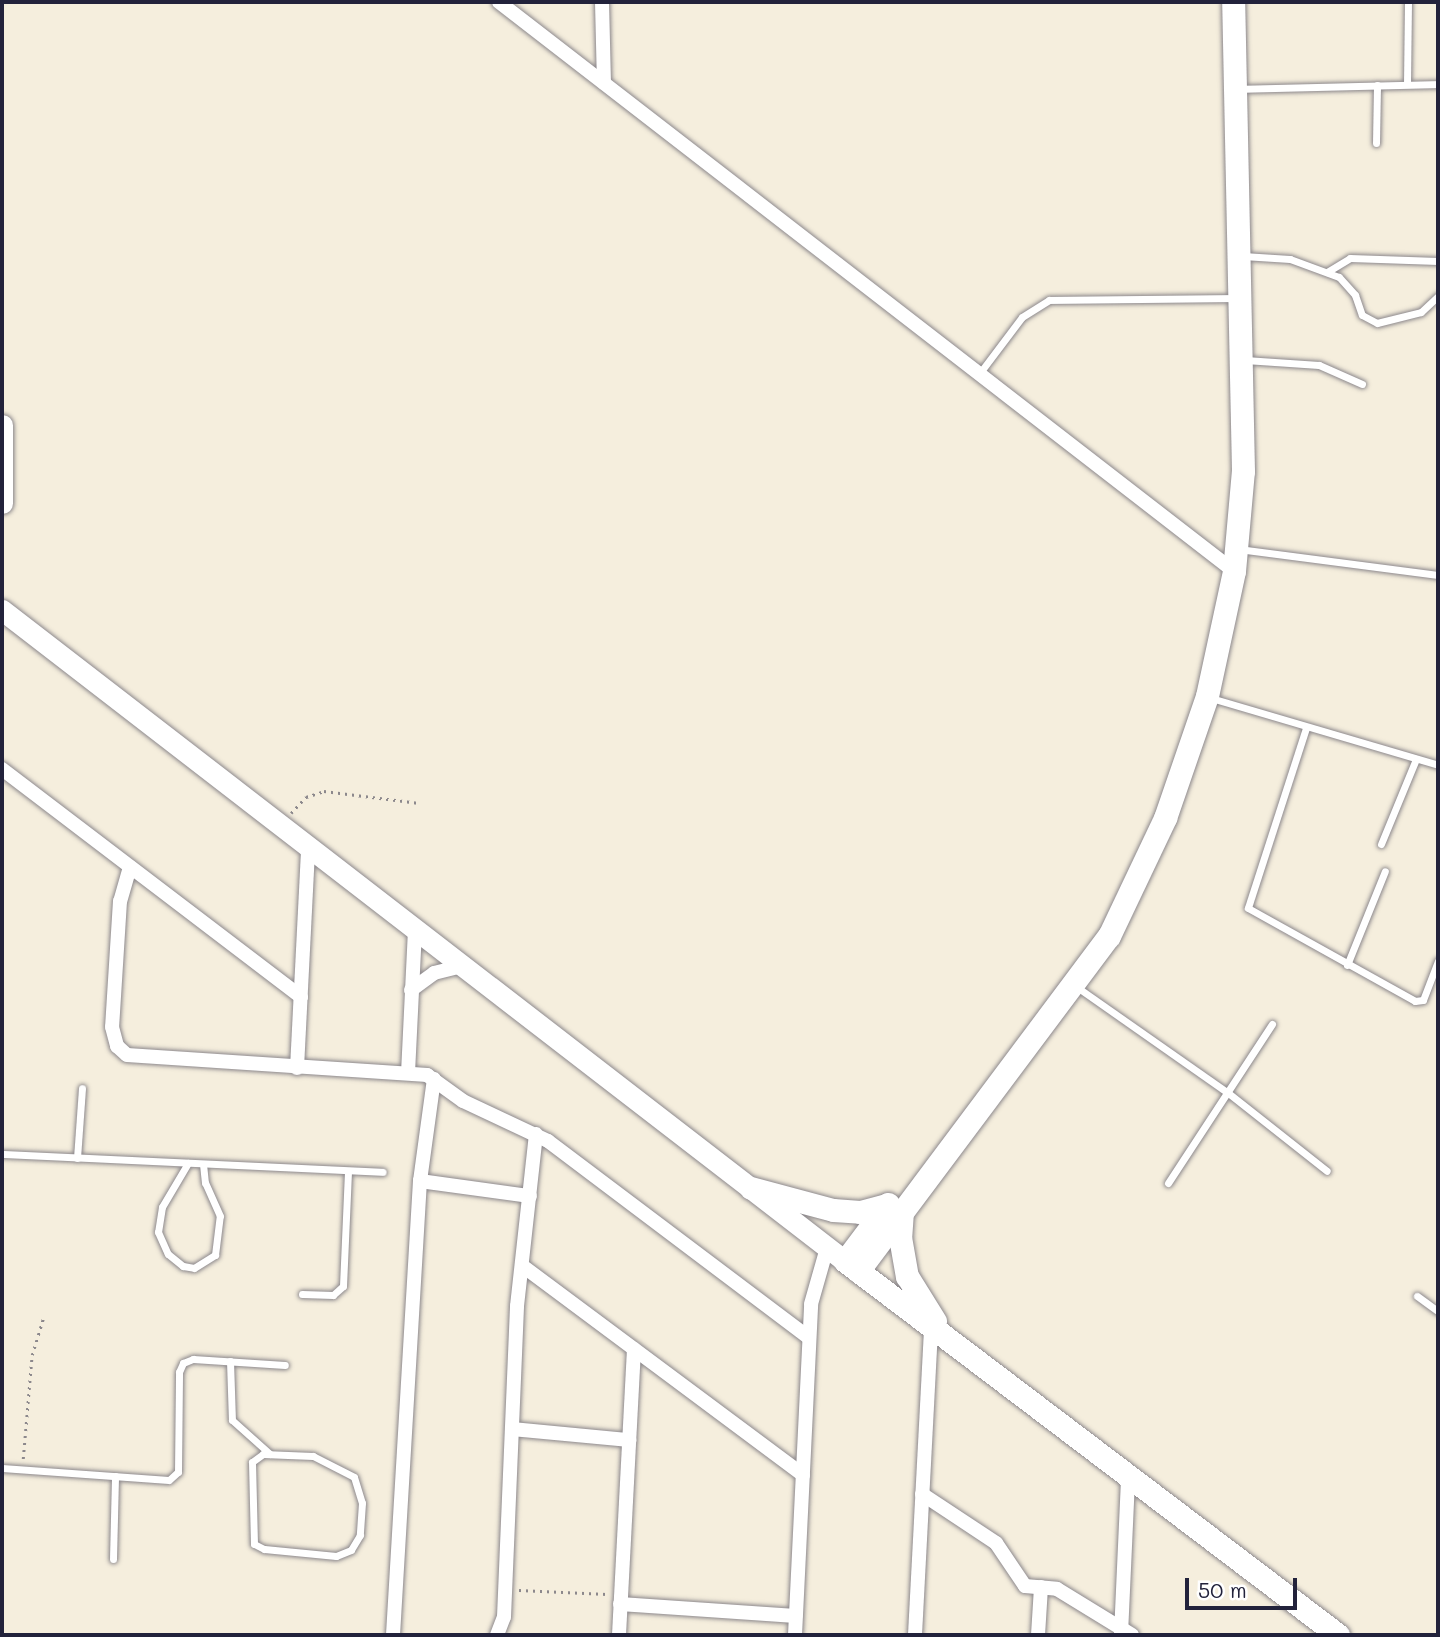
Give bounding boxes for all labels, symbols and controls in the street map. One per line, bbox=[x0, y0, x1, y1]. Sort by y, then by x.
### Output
scale bar bbox=[1188, 1564, 1300, 1608]
text: 50 m bbox=[1198, 1576, 1247, 1603]

